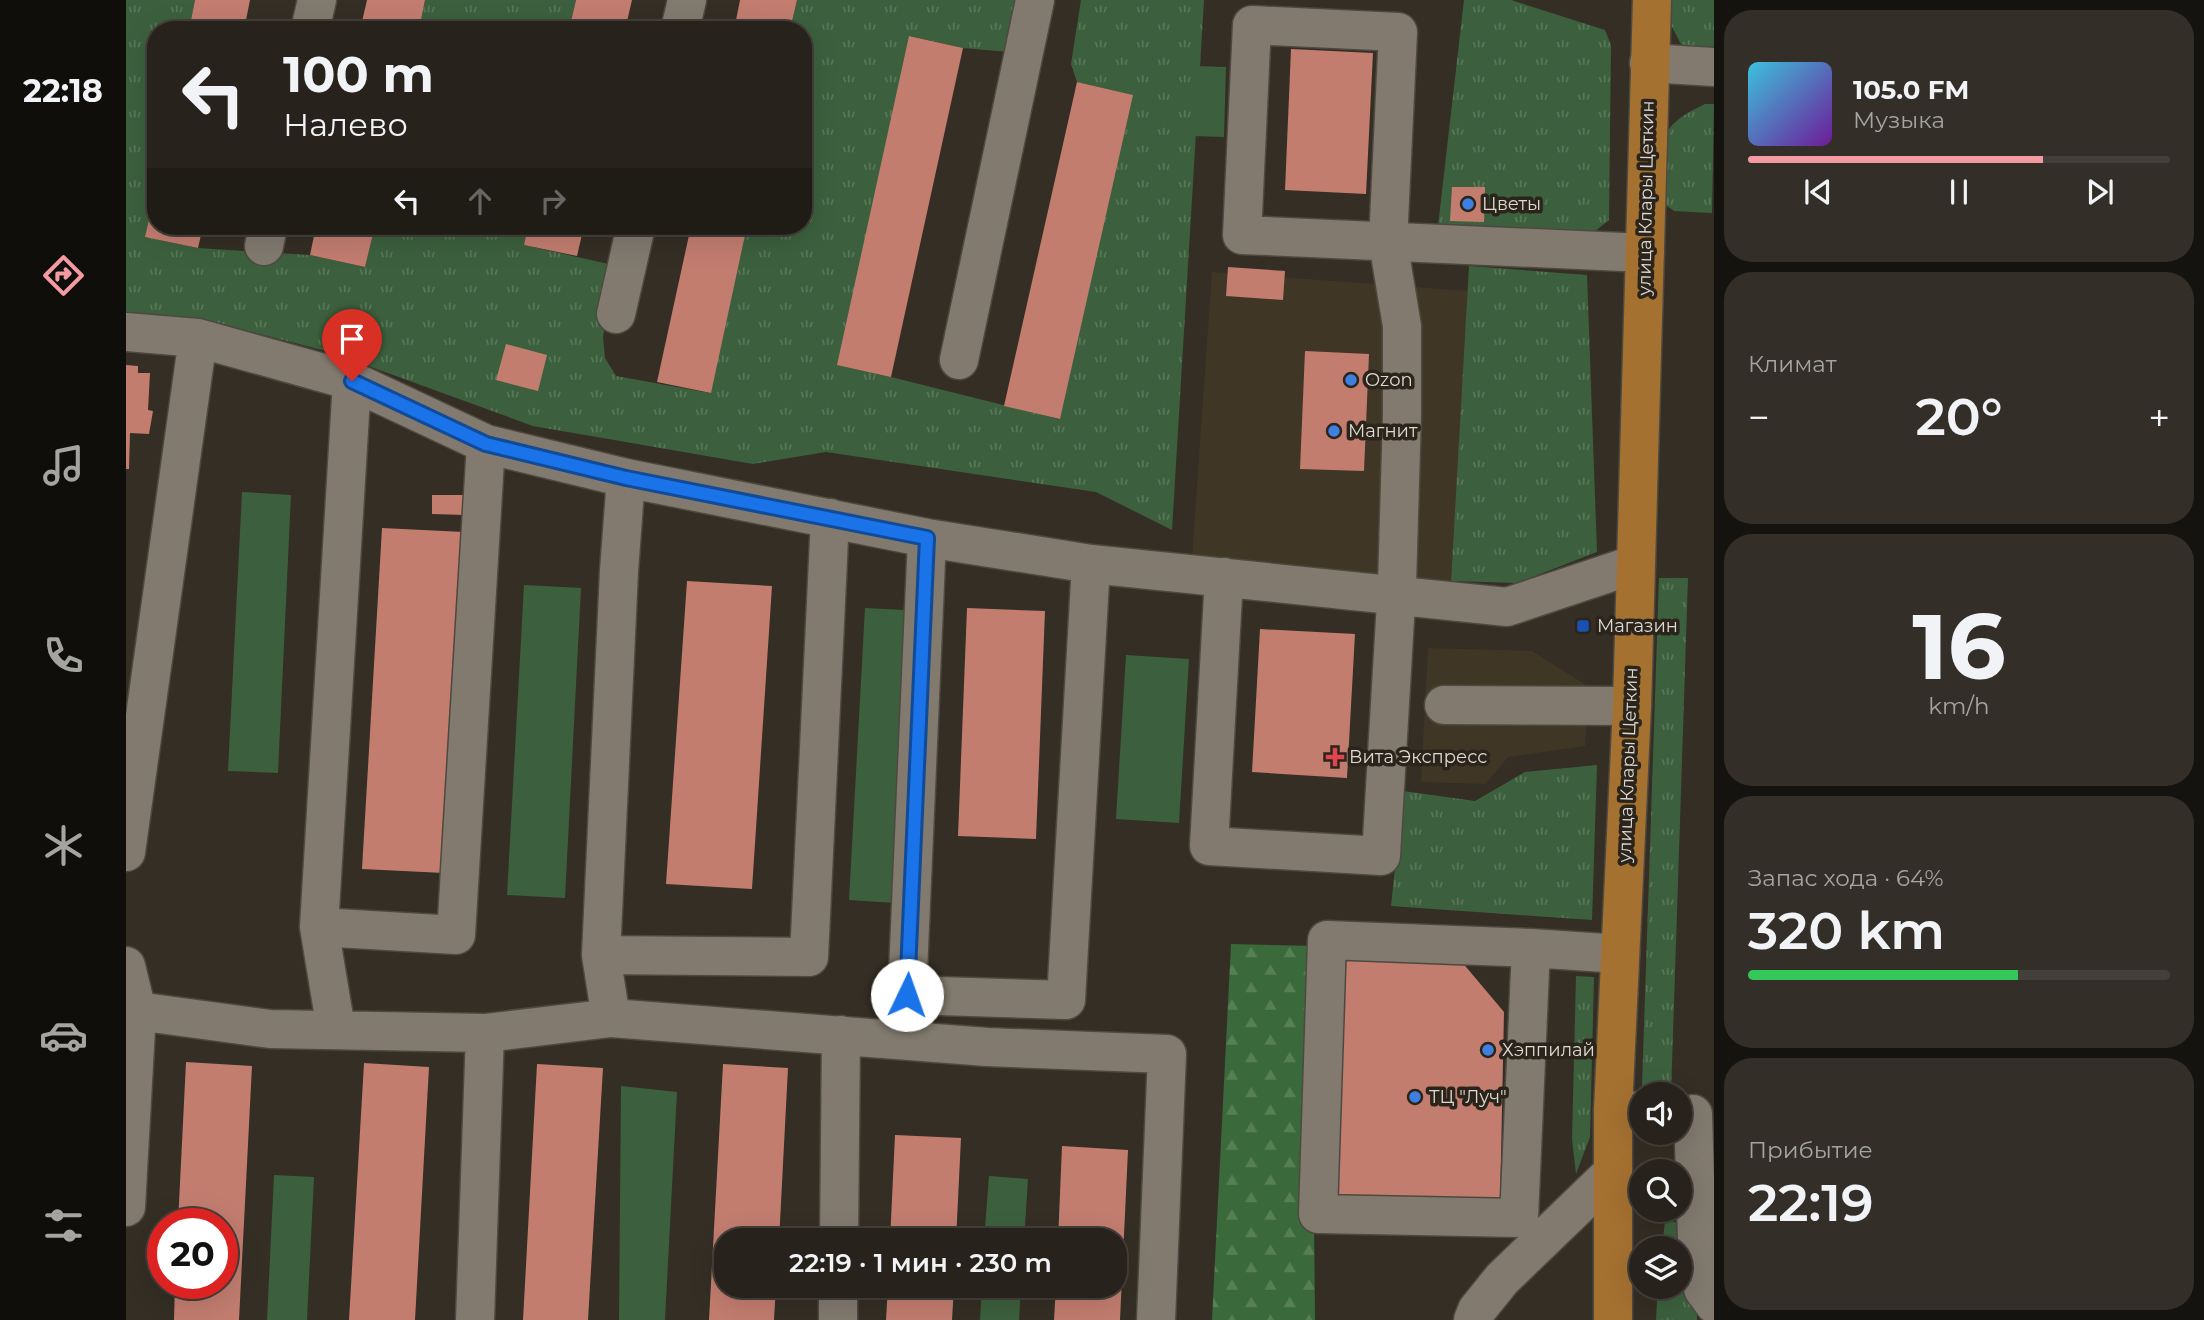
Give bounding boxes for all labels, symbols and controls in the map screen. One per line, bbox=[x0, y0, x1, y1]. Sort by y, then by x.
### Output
text: 100 m bbox=[283, 45, 434, 104]
icon: left bbox=[168, 49, 259, 140]
text: 22:18 bbox=[23, 71, 103, 110]
text: 105.0 FM bbox=[1853, 74, 1969, 106]
street label: улица Клары Цеткин bbox=[1633, 100, 1659, 297]
text: Налево bbox=[283, 105, 408, 144]
text: Музыка bbox=[1853, 106, 1945, 134]
icon: previous bbox=[1799, 173, 1837, 211]
icon: pause bbox=[1940, 173, 1978, 211]
icon: next bbox=[2081, 173, 2119, 211]
icon: left bbox=[388, 182, 426, 220]
icon: ahead bbox=[461, 182, 499, 220]
icon: right bbox=[534, 182, 572, 220]
place label: Цветы bbox=[1482, 193, 1541, 215]
marker: Цветы bbox=[1460, 196, 1476, 212]
icon: directions bbox=[39, 251, 88, 300]
pin bbox=[322, 309, 382, 381]
icon: arrive bbox=[333, 320, 371, 358]
text: Климат bbox=[1748, 350, 1837, 378]
place label: Ozon bbox=[1365, 369, 1413, 391]
marker: Ozon bbox=[1343, 372, 1359, 388]
text: 20° bbox=[1915, 385, 2003, 448]
text: − bbox=[1748, 394, 1770, 441]
text: + bbox=[2148, 394, 2170, 441]
place label: Магнит bbox=[1348, 420, 1418, 442]
marker: Магнит bbox=[1326, 423, 1342, 439]
icon: music bbox=[39, 441, 88, 490]
text: 16 bbox=[1912, 591, 2006, 702]
place label: Магазин bbox=[1597, 615, 1678, 637]
marker: Магазин bbox=[1575, 618, 1591, 634]
icon: phone bbox=[39, 631, 88, 680]
street label: улица Клары Цеткин bbox=[1614, 667, 1642, 864]
text: km/h bbox=[1928, 692, 1990, 720]
place label: Вита Экспресс bbox=[1349, 746, 1487, 768]
marker: Вита Экспресс bbox=[1327, 749, 1343, 765]
icon: climate bbox=[39, 821, 88, 870]
text: Запас хода · 64% bbox=[1748, 864, 1944, 892]
text: 320 km bbox=[1748, 899, 1945, 962]
position arrow bbox=[870, 958, 944, 1032]
icon: car bbox=[39, 1011, 88, 1060]
place label: Хэппилай bbox=[1502, 1039, 1595, 1061]
marker: Хэппилай bbox=[1480, 1042, 1496, 1058]
map controls bbox=[1629, 1082, 1692, 1299]
button: sound bbox=[1629, 1082, 1692, 1145]
place label: ТЦ "Луч" bbox=[1429, 1086, 1507, 1108]
marker: ТЦ "Луч" bbox=[1407, 1089, 1423, 1105]
text: Прибытие bbox=[1748, 1136, 1873, 1164]
button: search bbox=[1629, 1159, 1692, 1222]
text: 22:19 bbox=[1748, 1171, 1874, 1234]
icon: filters bbox=[39, 1201, 88, 1250]
speed limit sign: 20 bbox=[147, 1208, 238, 1299]
button: layers bbox=[1629, 1236, 1692, 1299]
text: 22:19 · 1 мин · 230 m bbox=[789, 1247, 1052, 1279]

